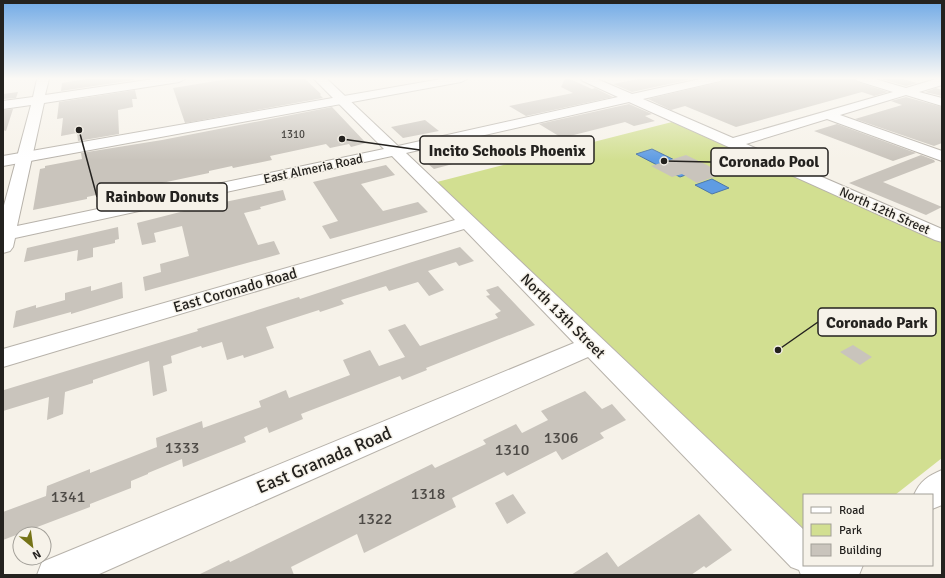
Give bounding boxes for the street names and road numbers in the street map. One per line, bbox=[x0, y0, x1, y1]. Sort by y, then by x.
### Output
street label: East Almeria Road bbox=[262, 151, 364, 187]
street label: North 12th Street bbox=[837, 184, 933, 238]
street label: East Coronado Road bbox=[171, 264, 299, 316]
street label: North 13th Street bbox=[517, 270, 609, 362]
street label: East Granada Road bbox=[253, 422, 395, 498]

